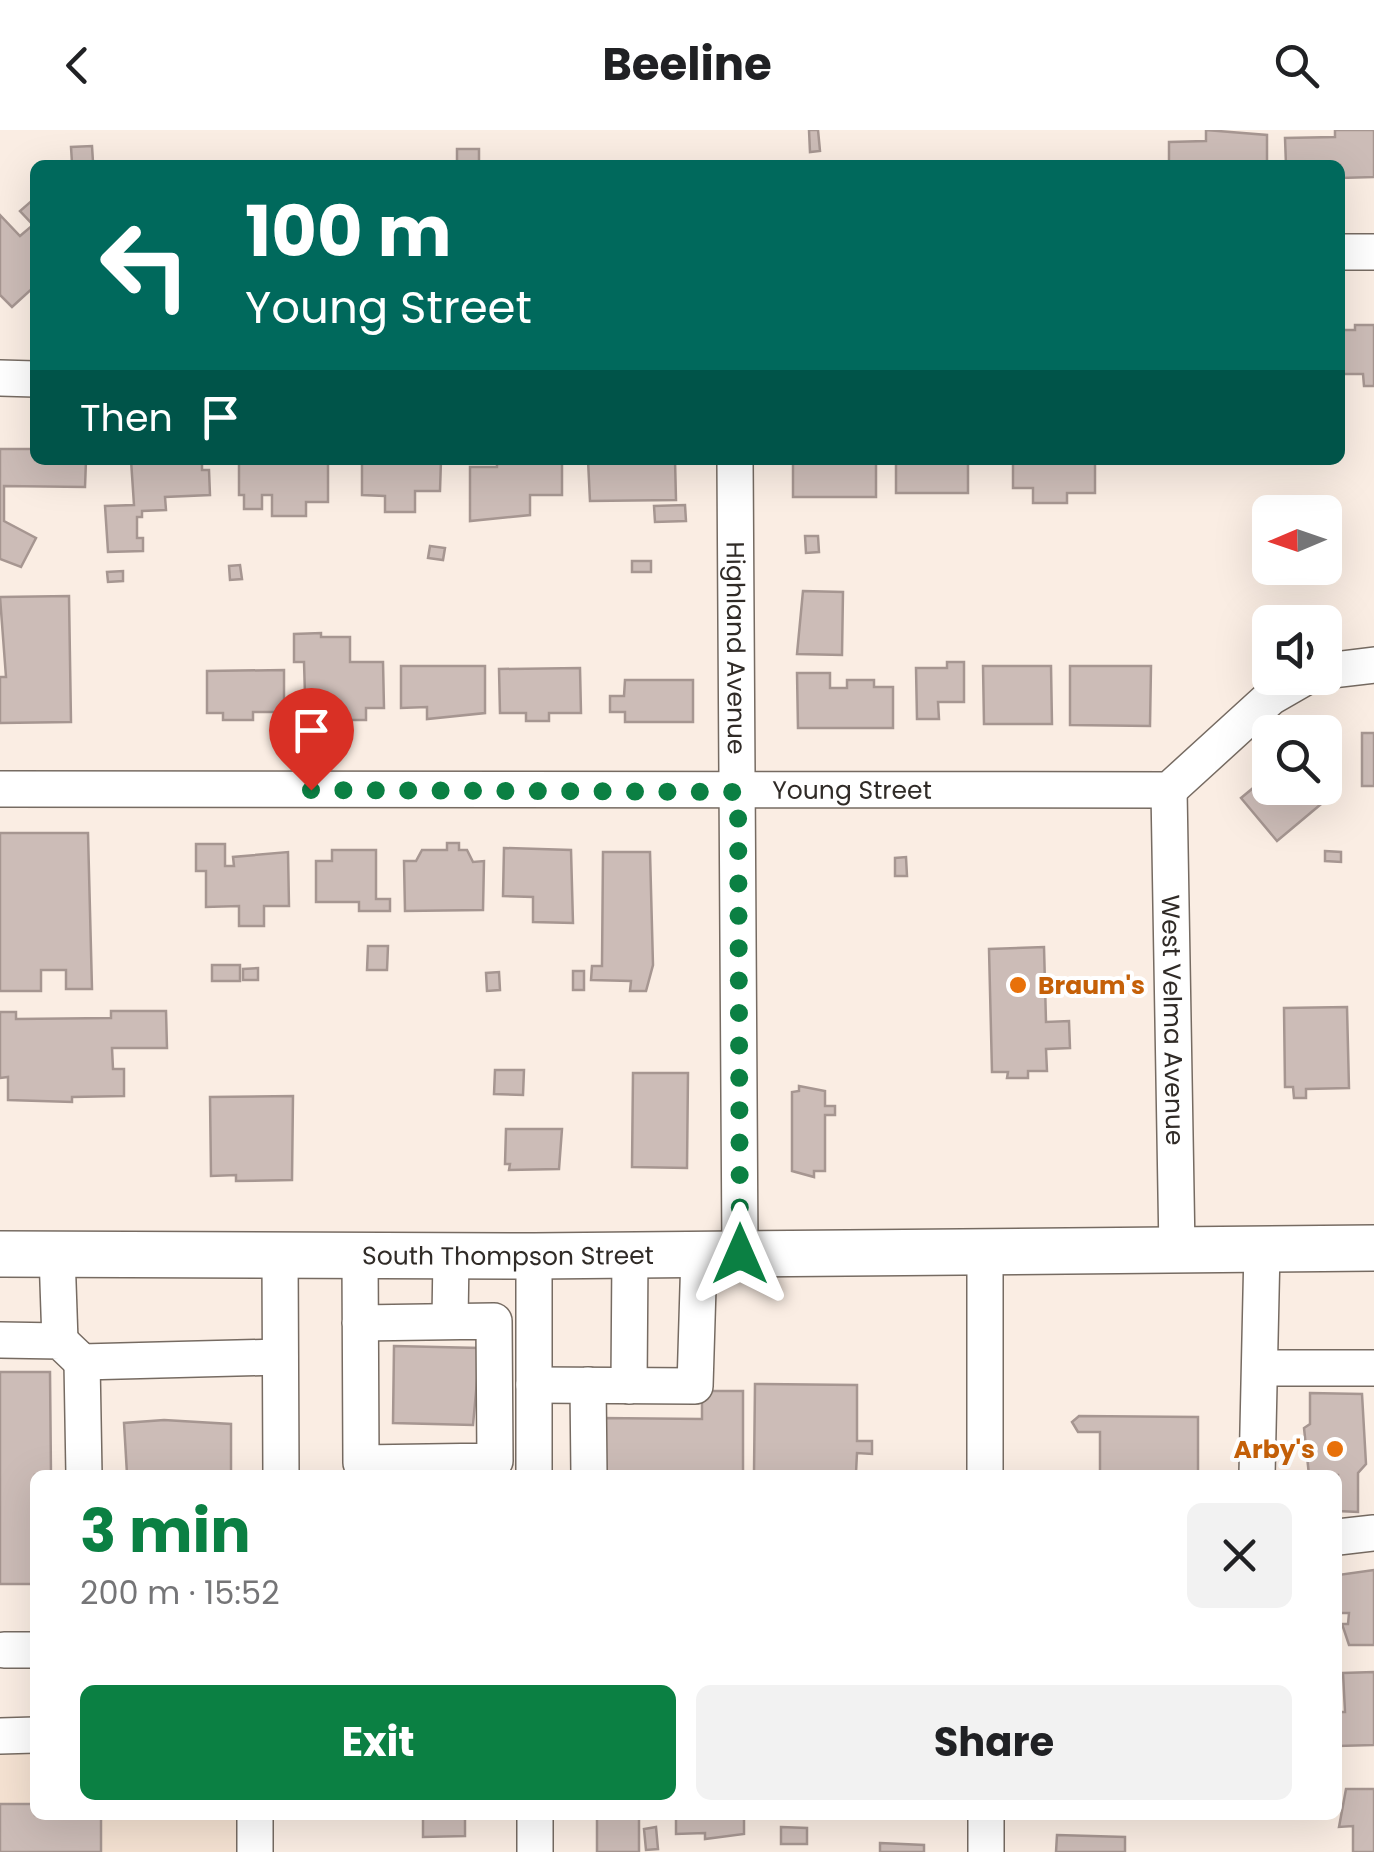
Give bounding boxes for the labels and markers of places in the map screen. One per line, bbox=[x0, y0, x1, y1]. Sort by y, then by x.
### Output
pin bbox=[269, 688, 354, 791]
place label: Braum's bbox=[1038, 968, 1145, 1003]
marker: Braum's bbox=[1007, 974, 1029, 996]
place label: Arby's bbox=[1234, 1432, 1315, 1467]
marker: Arby's bbox=[1324, 1438, 1346, 1460]

